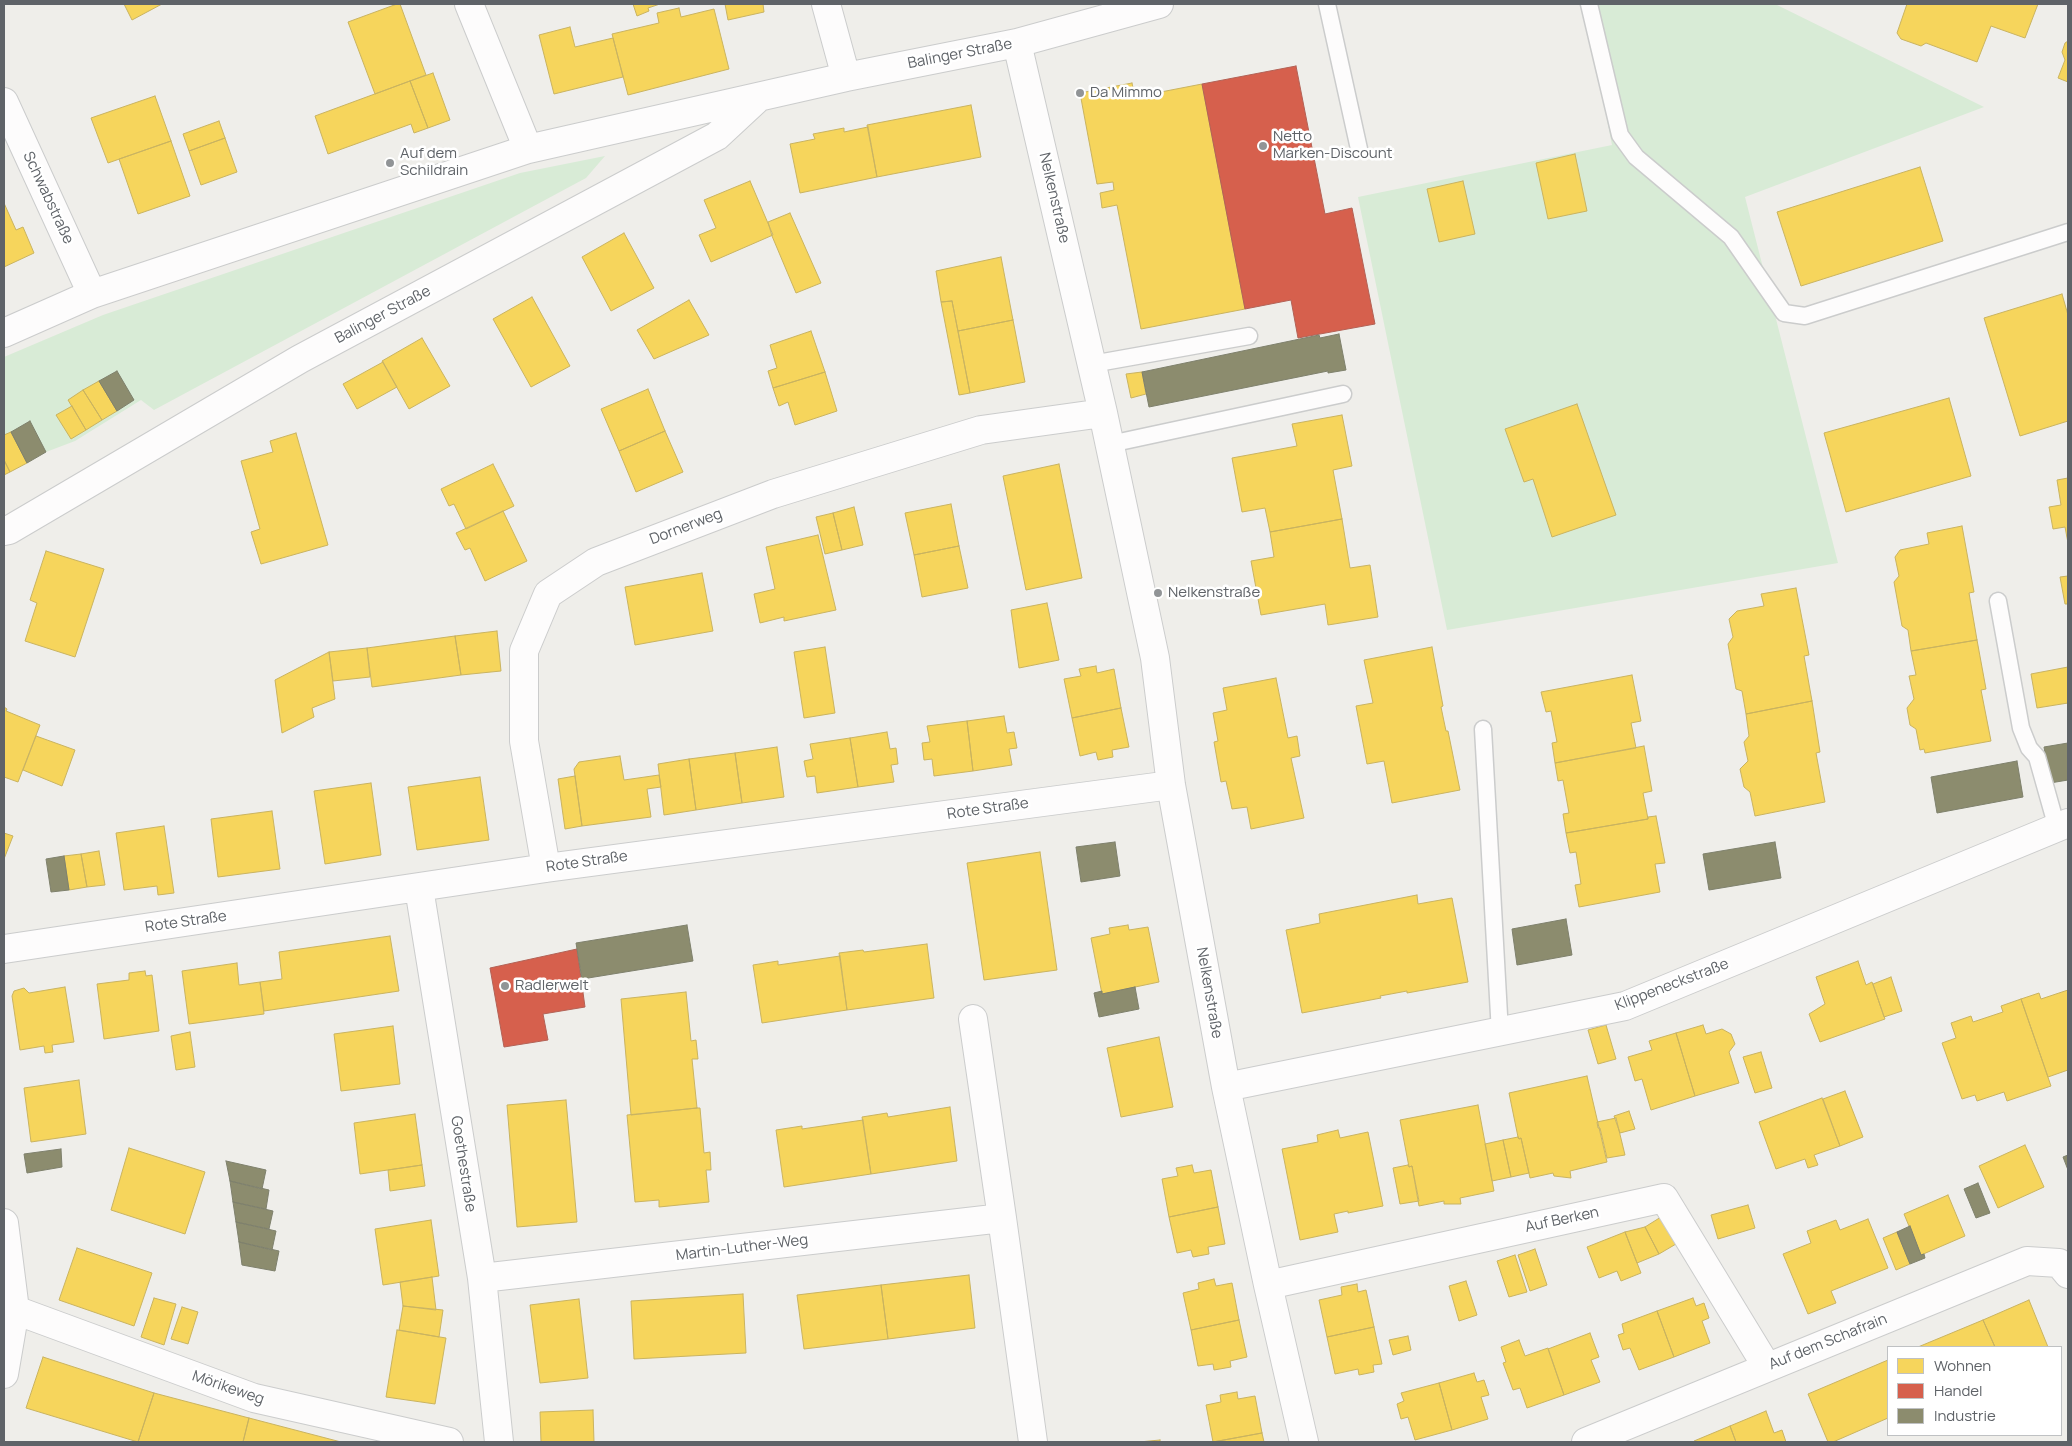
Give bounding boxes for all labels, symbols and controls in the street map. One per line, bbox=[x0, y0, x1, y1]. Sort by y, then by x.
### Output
street label: Balinger Straße bbox=[906, 35, 1014, 73]
place label: Da Mimmo bbox=[1090, 84, 1162, 102]
marker: Da Mimmo bbox=[1074, 87, 1086, 99]
place label: Netto Marken-Discount bbox=[1273, 128, 1393, 163]
marker: Netto Marken-Discount bbox=[1257, 140, 1269, 152]
place label: Auf dem Schildrain bbox=[400, 145, 468, 180]
street label: Schwabstraße bbox=[19, 149, 77, 247]
street label: Nelkenstraße bbox=[1035, 151, 1073, 245]
marker: Auf dem Schildrain bbox=[384, 157, 396, 169]
street label: Balinger Straße bbox=[332, 282, 434, 348]
street label: Dornerweg bbox=[647, 505, 725, 549]
place label: Nelkenstraße bbox=[1168, 584, 1260, 602]
marker: Nelkenstraße bbox=[1152, 587, 1164, 599]
street label: Rote Straße bbox=[946, 794, 1030, 824]
street label: Rote Straße bbox=[545, 847, 629, 877]
street label: Rote Straße bbox=[144, 907, 228, 937]
street label: Nelkenstraße bbox=[1192, 946, 1226, 1040]
street label: Klippeneckstraße bbox=[1613, 955, 1731, 1015]
place label: Radlerwelt bbox=[515, 977, 589, 995]
marker: Radlerwelt bbox=[499, 980, 511, 992]
street label: Goethestraße bbox=[447, 1115, 479, 1213]
street label: Auf Berken bbox=[1524, 1203, 1600, 1237]
street label: Martin-Luther-Weg bbox=[675, 1231, 809, 1265]
street label: Auf dem Schafrain bbox=[1766, 1310, 1890, 1374]
legend bbox=[1887, 1346, 2062, 1436]
text: Wohnen bbox=[1934, 1355, 1991, 1376]
street label: Mörikeweg bbox=[190, 1367, 266, 1409]
text: Handel bbox=[1934, 1380, 1983, 1401]
text: Industrie bbox=[1934, 1405, 1996, 1426]

